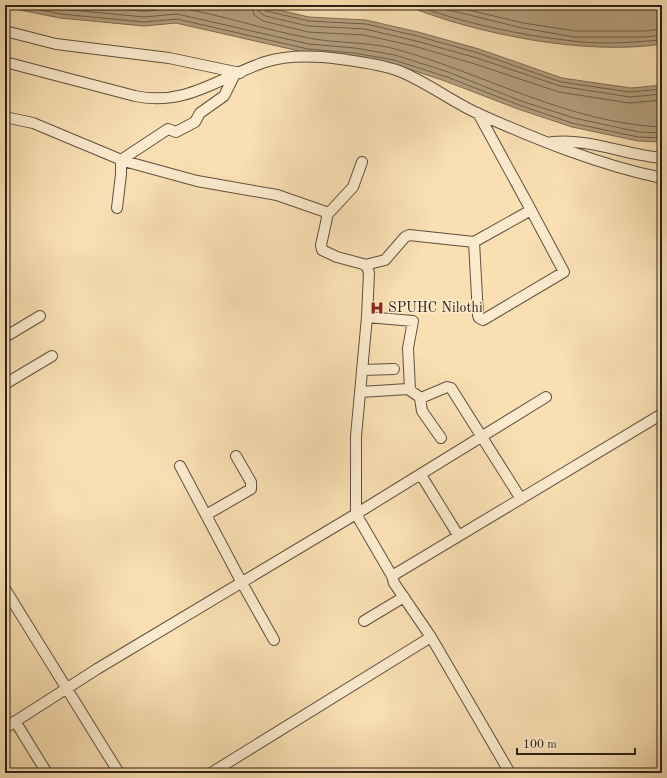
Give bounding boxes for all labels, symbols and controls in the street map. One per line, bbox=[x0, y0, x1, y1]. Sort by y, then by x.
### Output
hospital icon: SPUHC Nilothi bbox=[369, 300, 385, 316]
place label: SPUHC Nilothi bbox=[388, 301, 483, 315]
scale bar bbox=[517, 730, 635, 756]
text: 100 m bbox=[523, 739, 557, 751]

